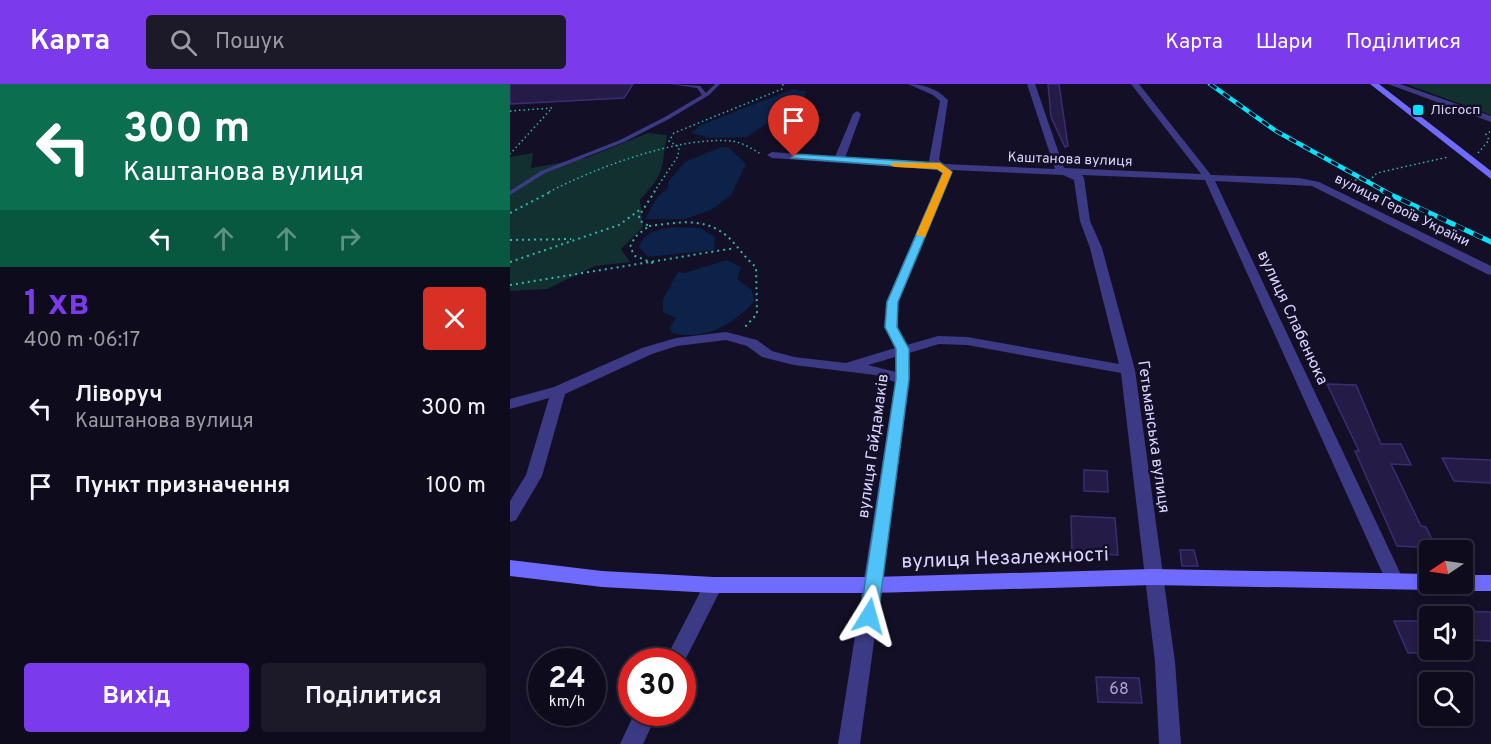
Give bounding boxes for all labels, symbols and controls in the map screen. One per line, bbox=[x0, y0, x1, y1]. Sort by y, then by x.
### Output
search box bbox=[146, 15, 566, 69]
text: Карта bbox=[30, 24, 110, 60]
icon: search bbox=[167, 26, 200, 59]
text: Пошук bbox=[215, 29, 285, 56]
text: Карта bbox=[1165, 29, 1223, 56]
text: Шари bbox=[1256, 29, 1313, 56]
text: Поділитися bbox=[1346, 29, 1461, 56]
pin bbox=[768, 95, 819, 157]
place label: Лісгосп bbox=[1430, 102, 1481, 119]
marker: Лісгосп bbox=[1411, 103, 1425, 117]
text: 300 m bbox=[123, 104, 250, 157]
icon: arrive bbox=[777, 104, 810, 137]
icon: left bbox=[24, 108, 102, 186]
street label: Каштанова вулиця bbox=[1007, 149, 1133, 171]
text: Каштанова вулиця bbox=[123, 156, 364, 190]
street label: вулиця Героїв України bbox=[1332, 171, 1472, 251]
icon: left bbox=[144, 222, 177, 255]
icon: ahead bbox=[207, 222, 240, 255]
icon: ahead bbox=[270, 222, 303, 255]
icon: right bbox=[333, 222, 366, 255]
street label: вулиця Слабенюка bbox=[1252, 248, 1332, 388]
text: 1 хв bbox=[24, 282, 90, 328]
button: close bbox=[423, 287, 486, 350]
text: 400 m · 06:17 bbox=[24, 328, 140, 354]
street label: Гетьманська вулиця bbox=[1132, 359, 1174, 515]
street label: вулиця Гайдамаків bbox=[854, 372, 894, 520]
text: Ліворуч bbox=[75, 382, 163, 409]
icon: left bbox=[24, 392, 57, 425]
text: 300 m bbox=[421, 395, 486, 422]
text: Каштанова вулиця bbox=[75, 409, 254, 435]
icon: arrive bbox=[24, 470, 57, 503]
text: Пункт призначення bbox=[75, 473, 290, 500]
text: 100 m bbox=[426, 473, 486, 500]
north arrow bbox=[1419, 540, 1473, 594]
map controls bbox=[1419, 540, 1473, 726]
street label: вулиця Незалежності bbox=[901, 542, 1109, 576]
position arrow bbox=[837, 584, 901, 648]
button: sound bbox=[1419, 606, 1473, 660]
speed limit sign: 30 bbox=[618, 648, 696, 726]
text: 24 bbox=[548, 661, 586, 698]
button: Вихід bbox=[24, 663, 249, 732]
button: Поділитися bbox=[261, 663, 486, 732]
button: search bbox=[1419, 672, 1473, 726]
house number: 68 bbox=[1109, 680, 1129, 700]
text: km/h bbox=[549, 693, 585, 712]

